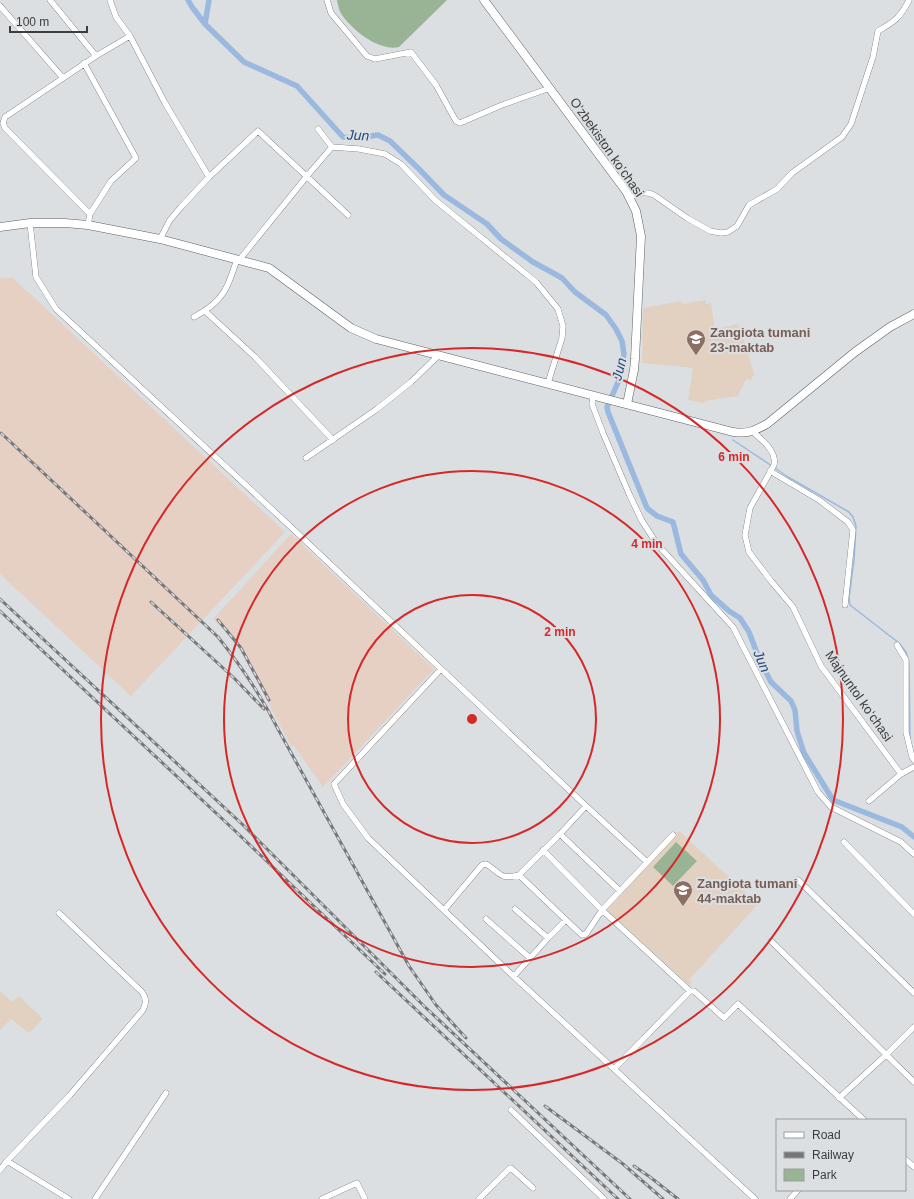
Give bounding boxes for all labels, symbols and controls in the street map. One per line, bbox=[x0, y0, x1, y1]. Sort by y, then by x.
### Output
scale bar bbox=[10, 8, 87, 34]
text: 100 m bbox=[16, 15, 49, 29]
street label: O'zbekiston ko'chasi bbox=[567, 94, 647, 200]
water label: Jun bbox=[345, 126, 370, 144]
place label: Zangiota tumani 23-maktab bbox=[710, 325, 810, 355]
school or university icon: Zangiota tumani 23-maktab bbox=[685, 328, 707, 356]
water label: Jun bbox=[608, 356, 630, 383]
text: 6 min bbox=[718, 450, 750, 464]
text: 4 min bbox=[631, 537, 663, 551]
text: 2 min bbox=[544, 625, 576, 639]
water label: Jun bbox=[750, 647, 774, 675]
street label: Majnuntol ko‘chasi bbox=[822, 648, 896, 744]
centre of rings bbox=[465, 712, 479, 726]
place label: Zangiota tumani 44-maktab bbox=[697, 876, 797, 906]
school or university icon: Zangiota tumani 44-maktab bbox=[672, 879, 694, 907]
legend bbox=[776, 1119, 906, 1191]
text: Road bbox=[812, 1128, 841, 1142]
text: Railway bbox=[812, 1148, 854, 1162]
text: Park bbox=[812, 1168, 838, 1182]

